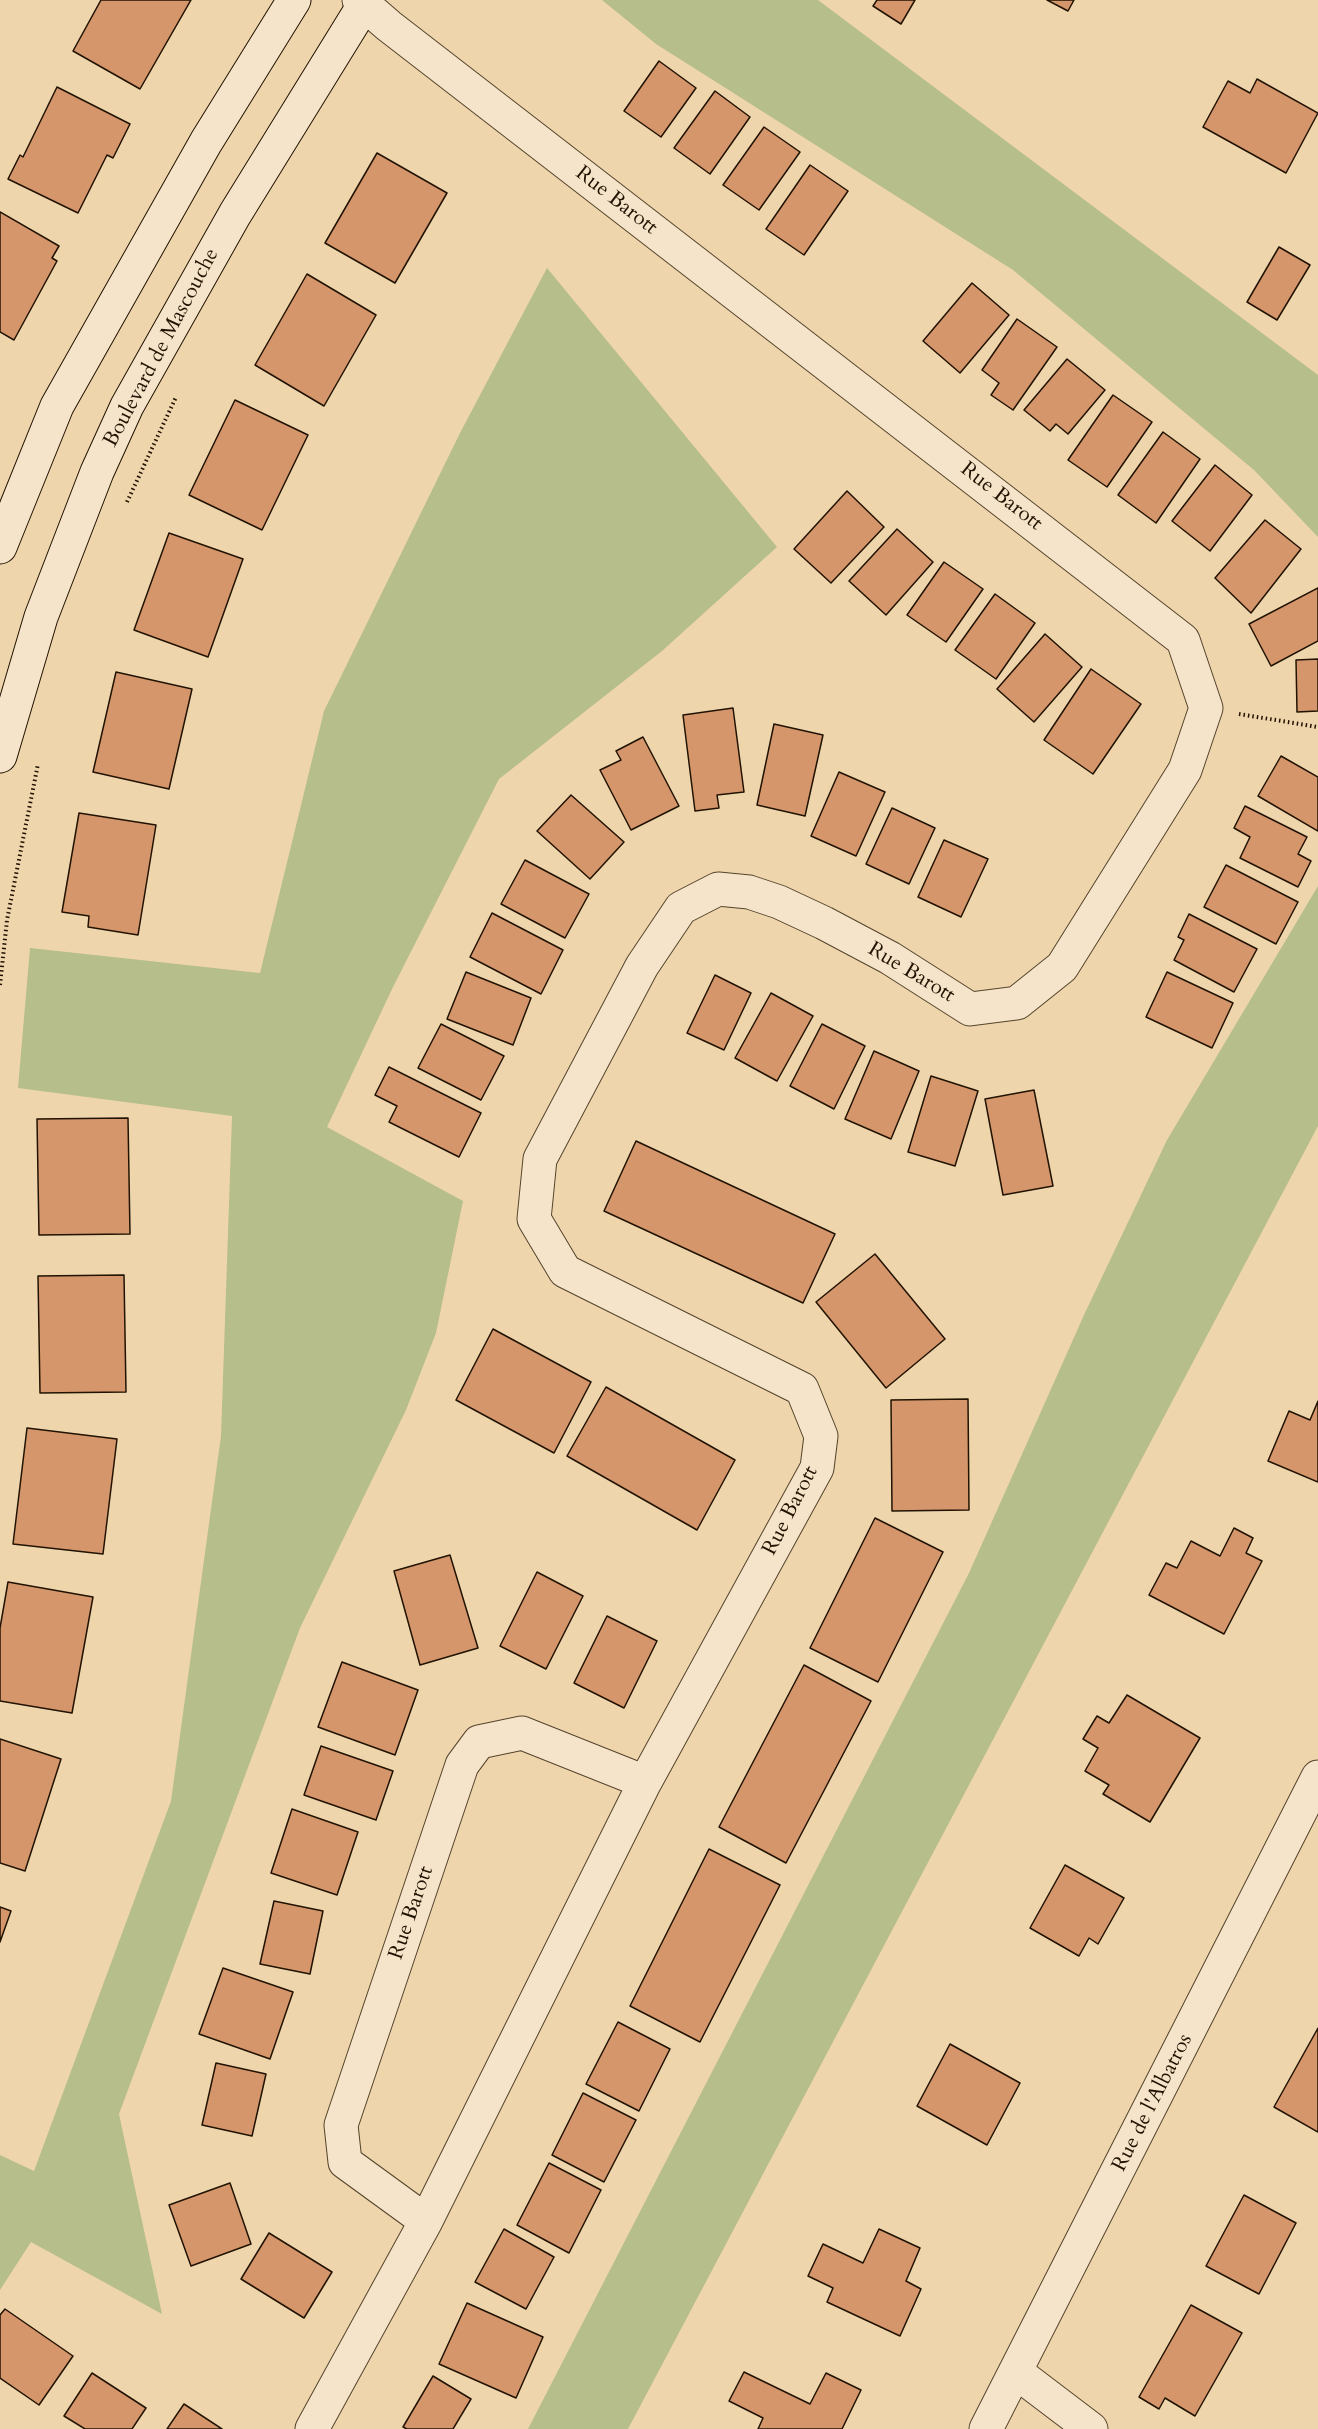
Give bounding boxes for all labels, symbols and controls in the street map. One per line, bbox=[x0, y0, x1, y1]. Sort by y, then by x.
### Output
street label: Rue Barott bbox=[570, 161, 662, 241]
street label: Boulevard de Mascouche bbox=[99, 244, 225, 452]
street label: Rue Barott bbox=[955, 457, 1047, 537]
street label: Rue Barott bbox=[863, 937, 959, 1009]
street label: Rue Barott bbox=[758, 1462, 824, 1560]
street label: Rue Barott bbox=[384, 1863, 440, 1963]
street label: Rue de l'Albatros bbox=[1107, 2030, 1199, 2176]

